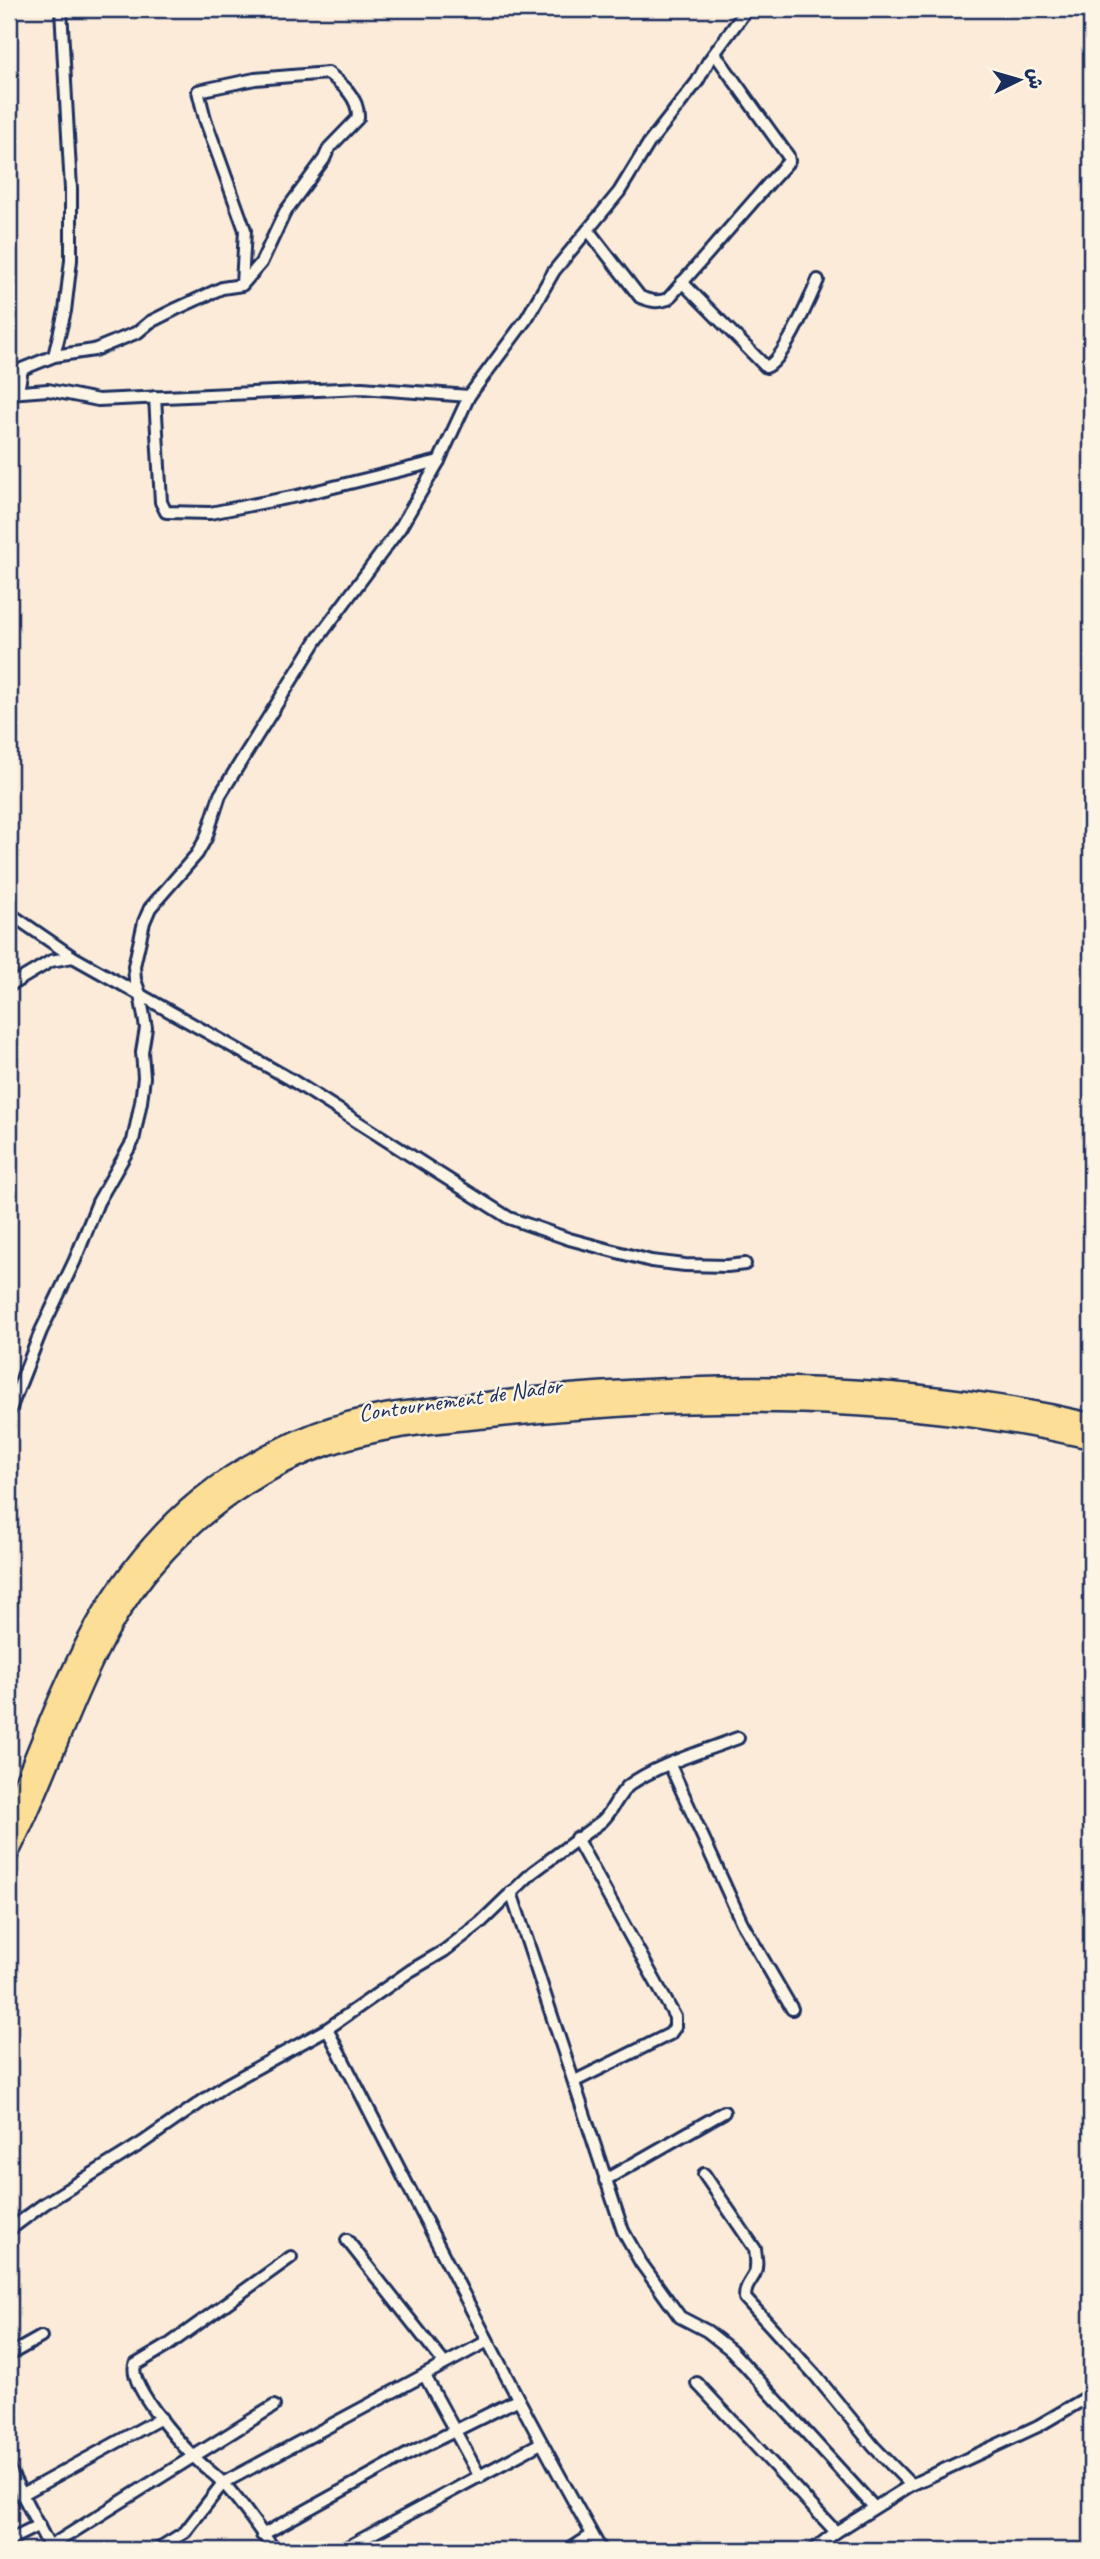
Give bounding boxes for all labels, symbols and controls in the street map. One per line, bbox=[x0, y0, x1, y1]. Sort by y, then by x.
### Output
north arrow bbox=[984, 46, 1054, 116]
text: ش bbox=[1022, 67, 1048, 90]
street label: Contournement de Nador bbox=[357, 1370, 566, 1428]

